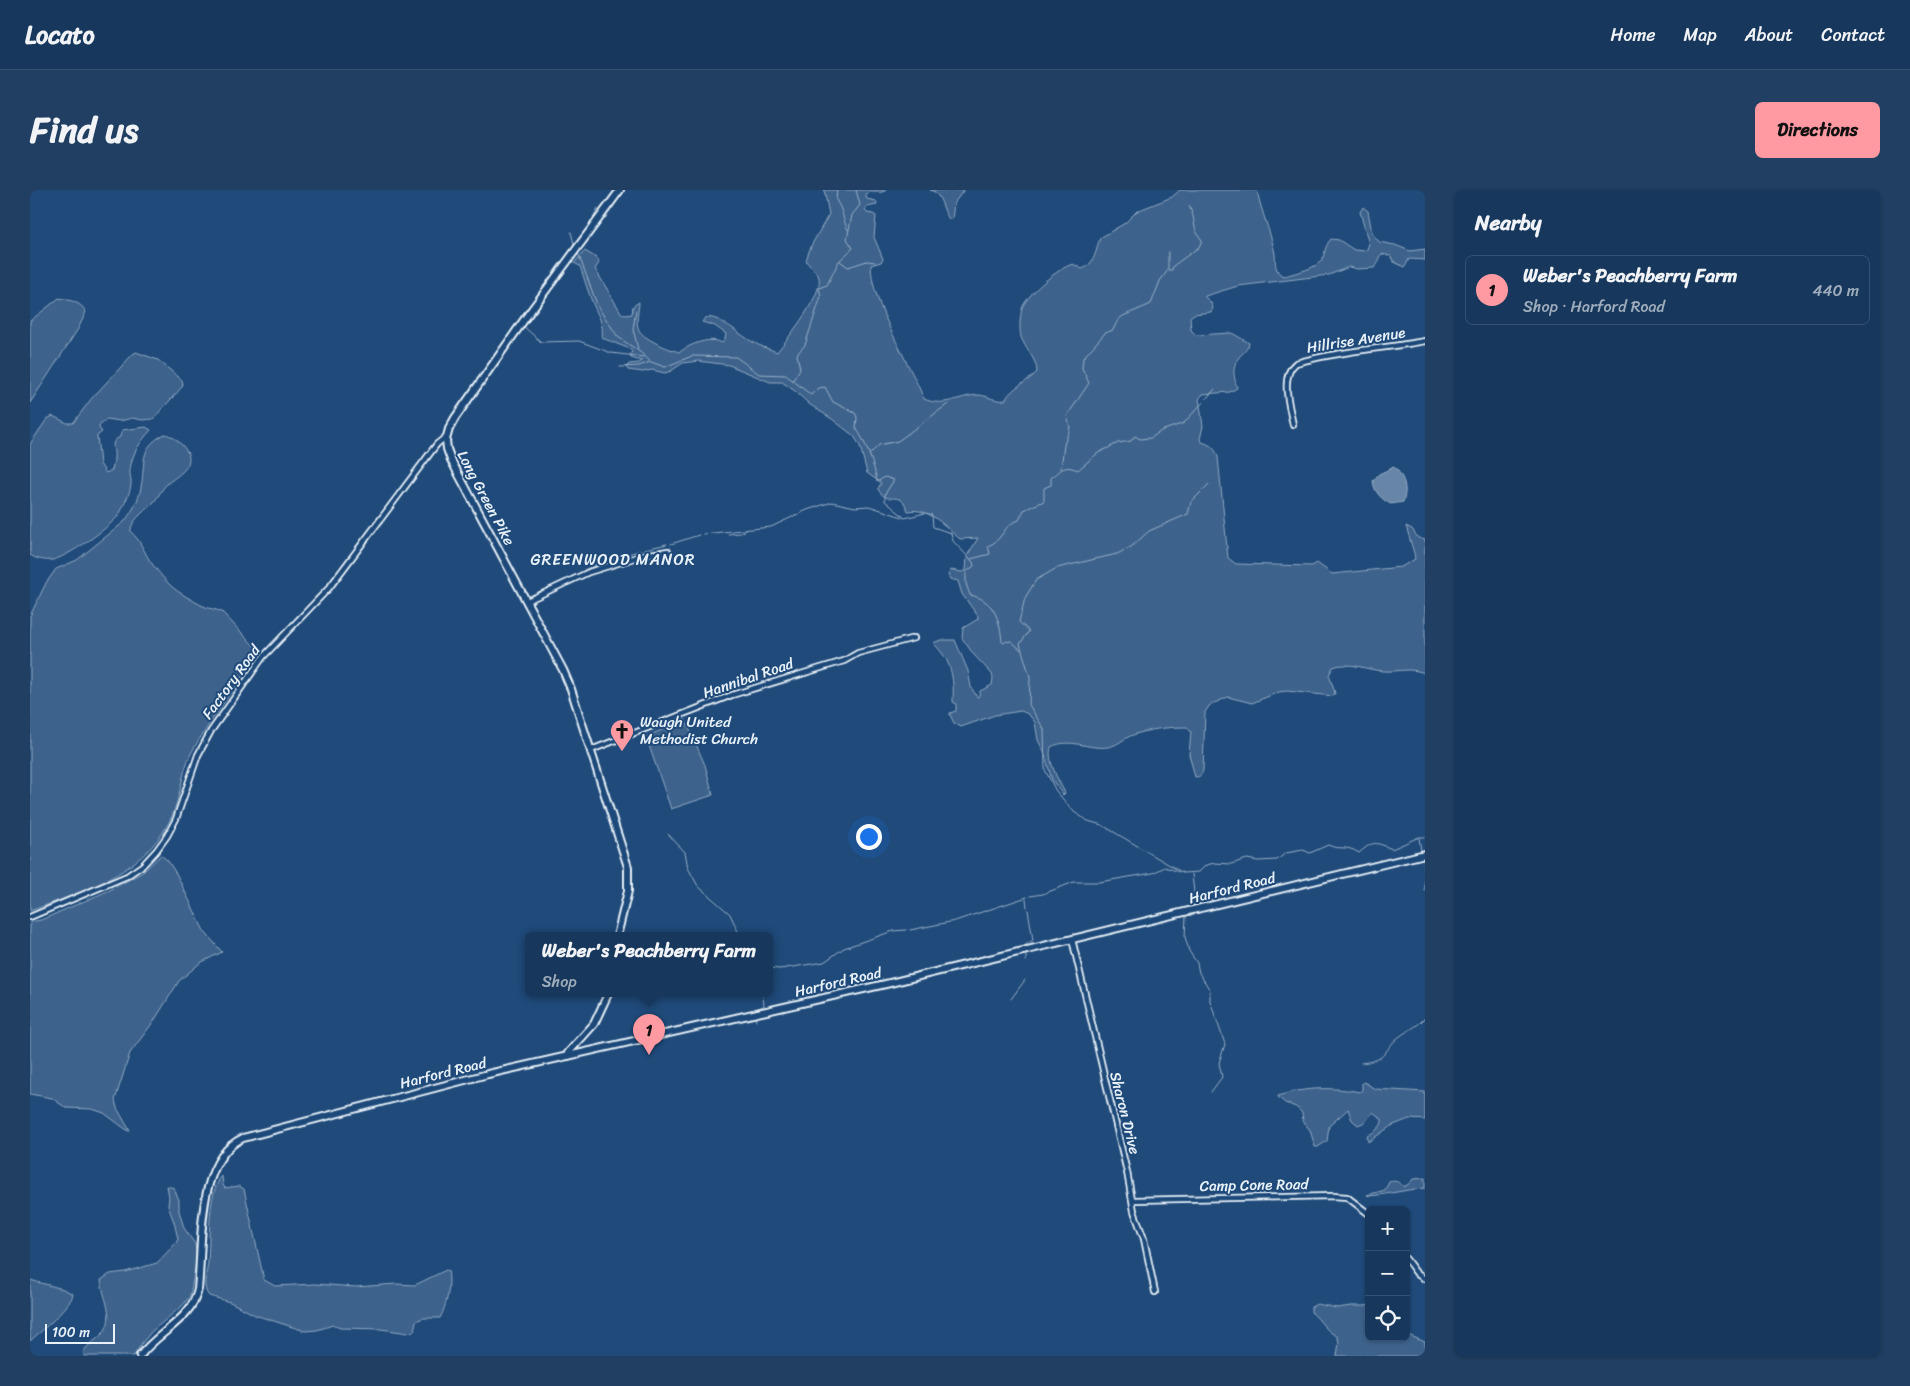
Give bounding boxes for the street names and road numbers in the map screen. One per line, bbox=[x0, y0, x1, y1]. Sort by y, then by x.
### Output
street label: Hillrise Avenue bbox=[1305, 319, 1407, 361]
street label: Long Green Pike bbox=[450, 446, 522, 551]
street label: Factory Road bbox=[195, 638, 268, 725]
street label: Hannibal Road bbox=[699, 650, 798, 706]
street label: Harford Road bbox=[1186, 864, 1279, 911]
street label: Harford Road bbox=[792, 959, 885, 1005]
street label: Harford Road bbox=[397, 1049, 490, 1096]
street label: Sharon Drive bbox=[1102, 1069, 1148, 1157]
street label: Camp Cone Road bbox=[1200, 1171, 1310, 1199]

